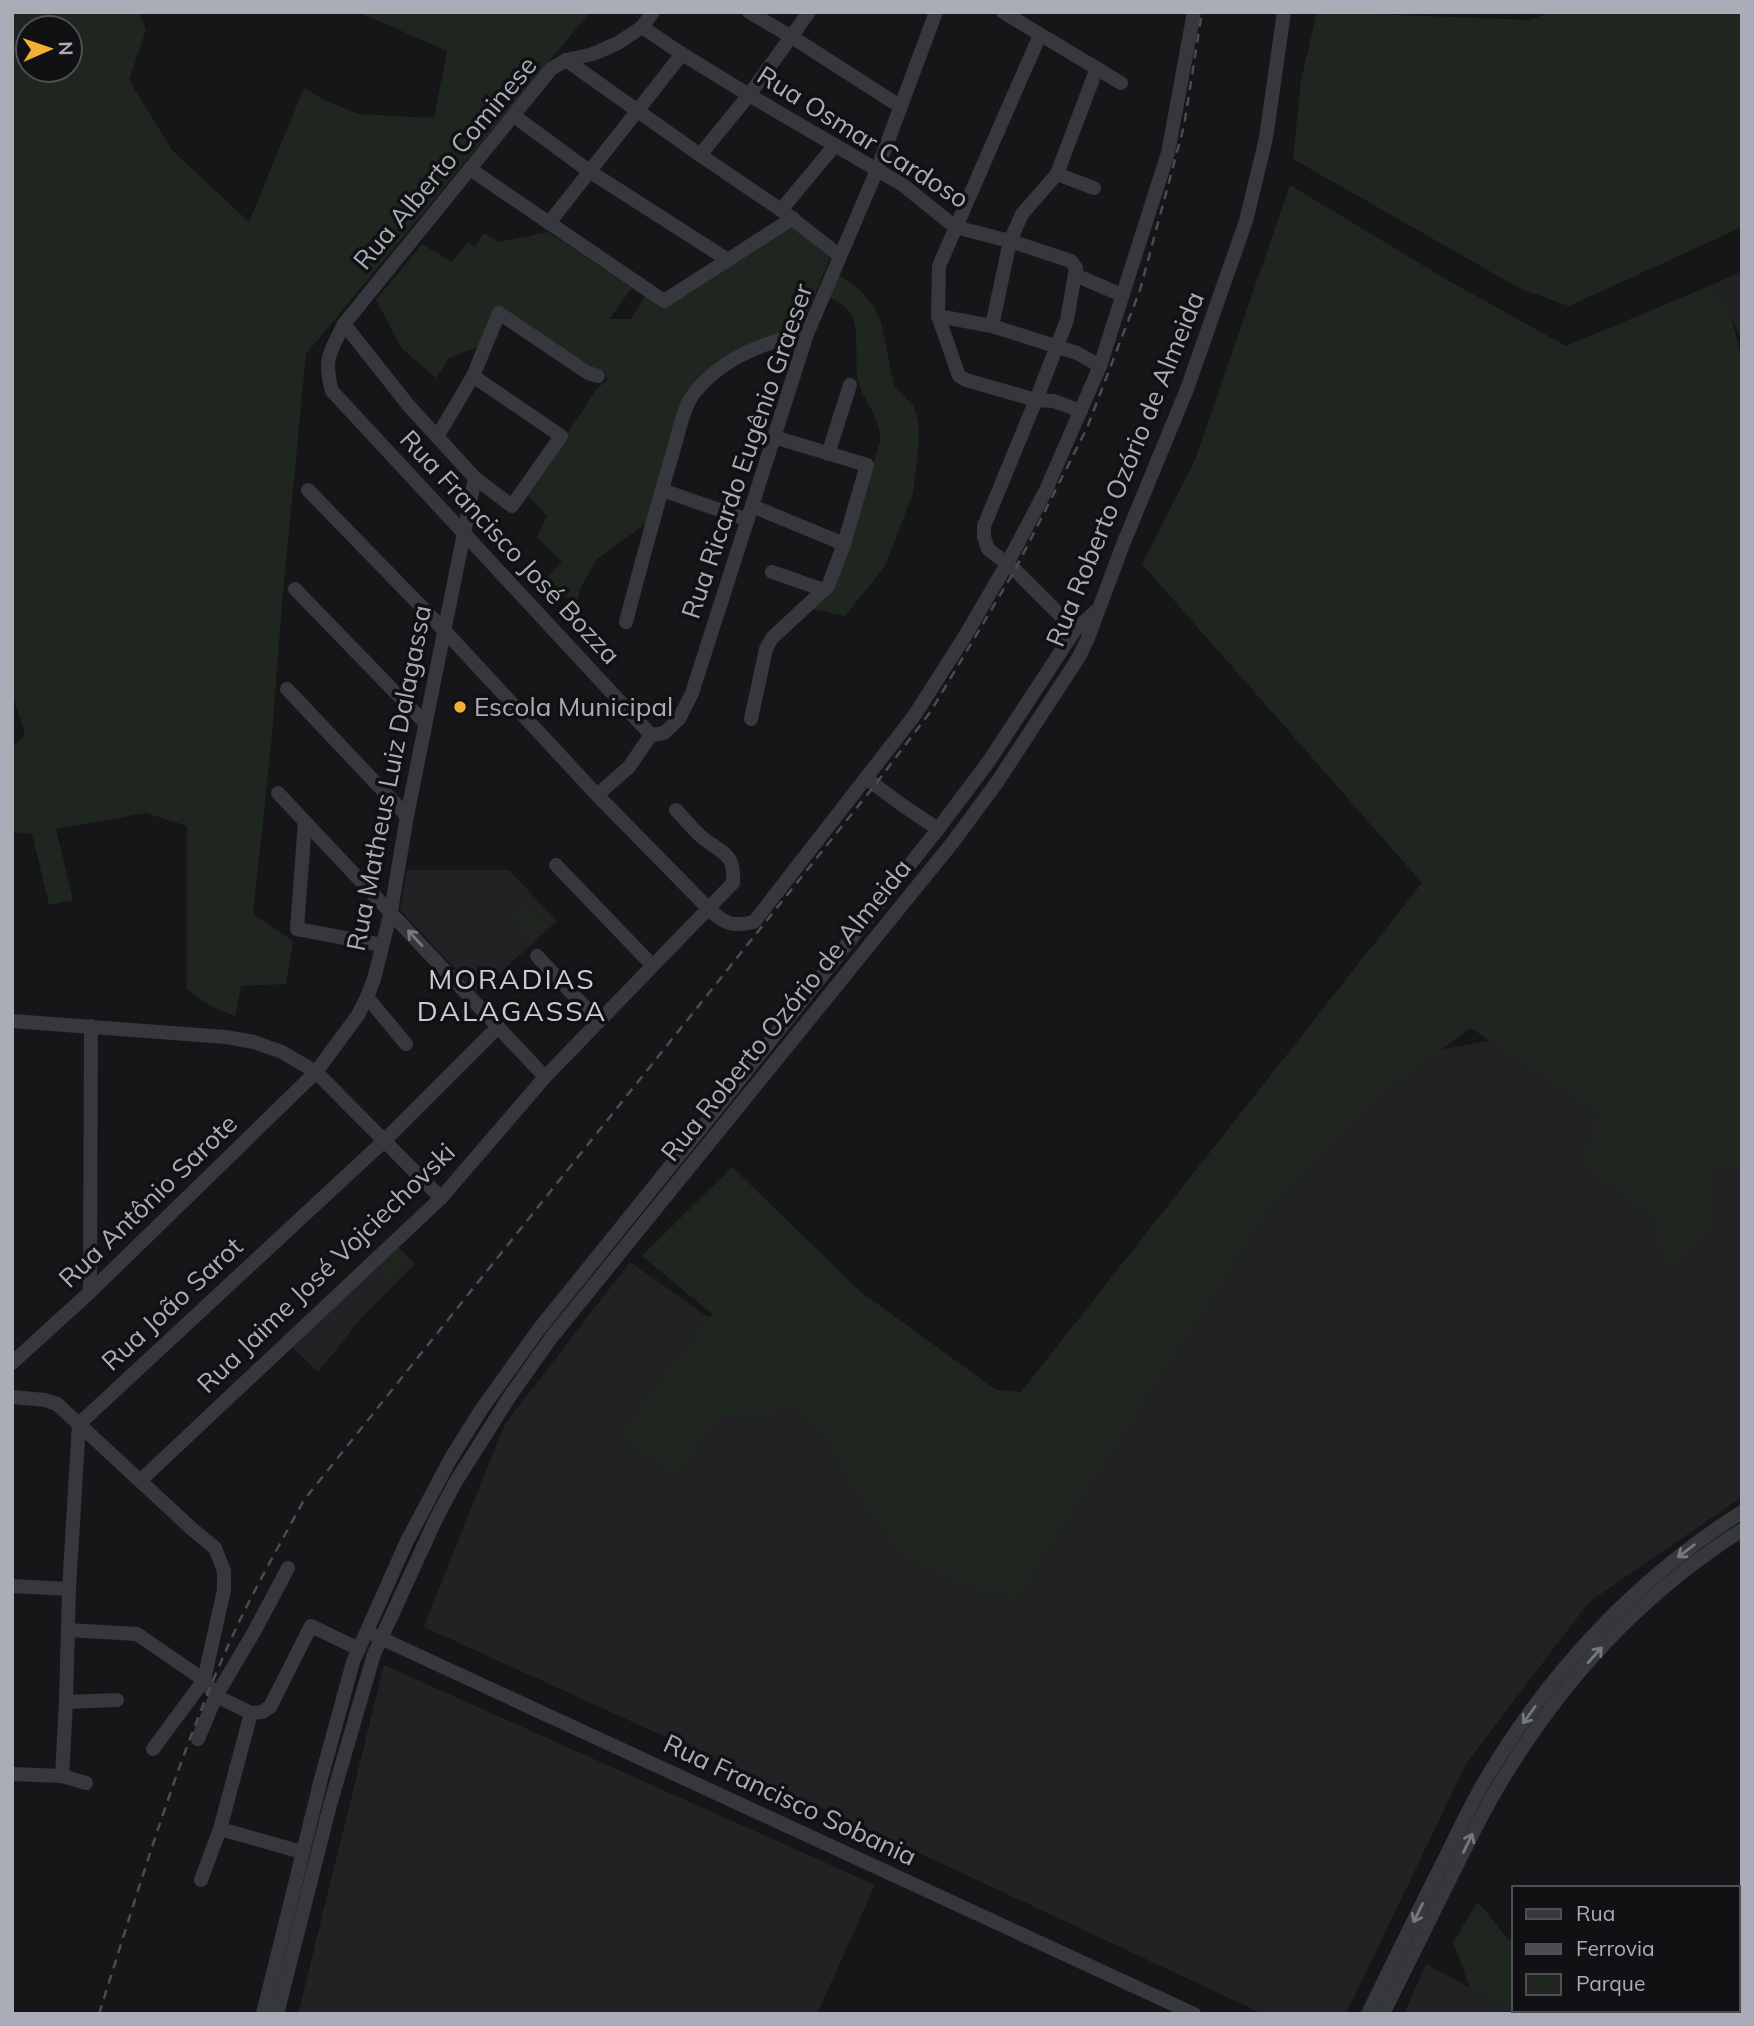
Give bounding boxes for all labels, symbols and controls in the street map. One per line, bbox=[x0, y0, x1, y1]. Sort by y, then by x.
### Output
north arrow bbox=[14, 14, 84, 84]
text: N bbox=[54, 41, 78, 56]
street label: Rua Alberto Cominese bbox=[346, 49, 543, 276]
street label: Rua Osmar Cardoso bbox=[751, 58, 975, 215]
street label: Rua Ricardo Eugênio Graeser bbox=[674, 278, 820, 623]
street label: Rua Roberto Ozório de Almeida bbox=[1038, 286, 1211, 651]
street label: Rua Francisco José Bozza bbox=[393, 423, 628, 671]
street label: Rua Matheus Luiz Dalagassa bbox=[339, 602, 438, 953]
place label: Escola Municipal bbox=[474, 690, 673, 723]
marker: Escola Municipal bbox=[452, 699, 468, 715]
street label: Rua Roberto Ozório de Almeida bbox=[653, 852, 918, 1168]
one-way arrow bbox=[407, 929, 423, 947]
district label: MORADIAS DALAGASSA bbox=[417, 961, 607, 1028]
street label: Rua Antônio Sarote bbox=[51, 1107, 244, 1294]
street label: Rua Jaime José Vojciechovski bbox=[190, 1135, 462, 1400]
street label: Rua João Sarot bbox=[94, 1230, 249, 1377]
one-way arrow bbox=[1677, 1544, 1695, 1559]
one-way arrow bbox=[1586, 1647, 1603, 1664]
one-way arrow bbox=[1522, 1705, 1536, 1724]
street label: Rua Francisco Sobania bbox=[658, 1726, 922, 1873]
one-way arrow bbox=[1462, 1833, 1475, 1854]
legend bbox=[1512, 1886, 1740, 2012]
text: Rua bbox=[1576, 1900, 1615, 1926]
one-way arrow bbox=[1410, 1902, 1424, 1923]
text: Ferrovia bbox=[1576, 1935, 1655, 1961]
text: Parque bbox=[1576, 1970, 1645, 1996]

